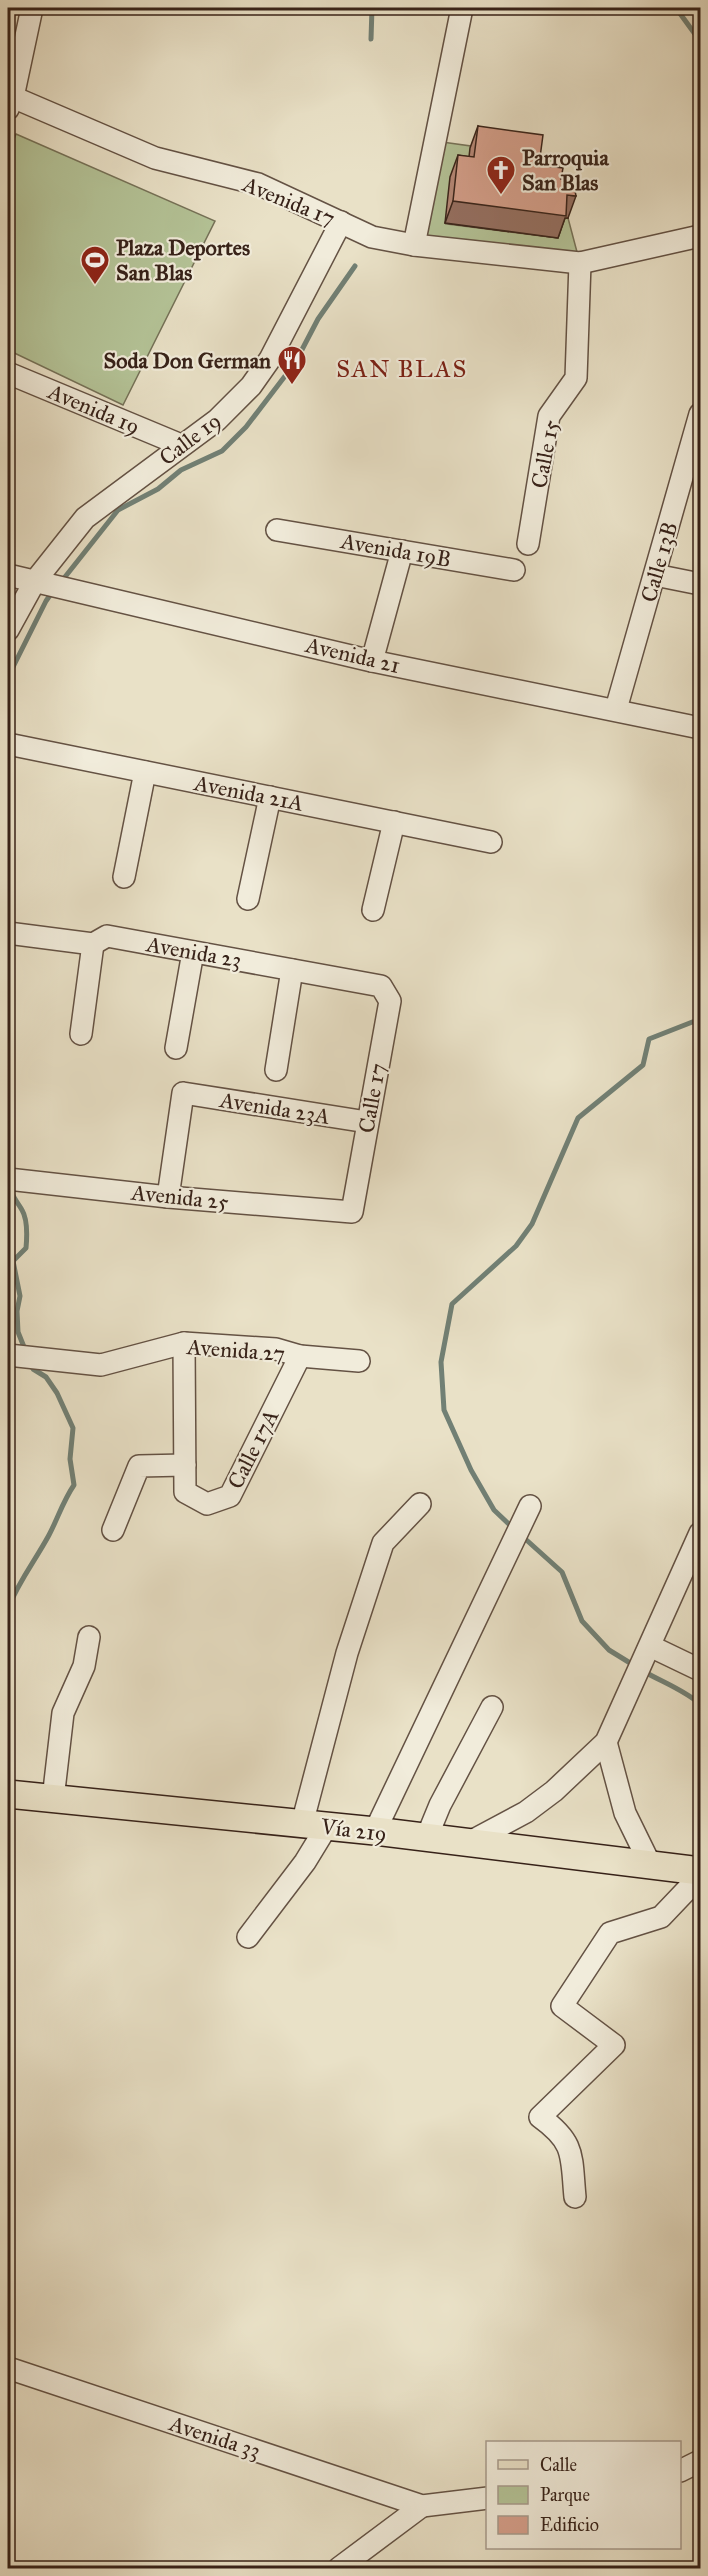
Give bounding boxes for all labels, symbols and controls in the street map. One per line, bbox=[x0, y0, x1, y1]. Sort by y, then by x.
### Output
place label: Parroquia San Blas bbox=[522, 144, 609, 196]
church icon: Parroquia San Blas bbox=[485, 154, 517, 196]
street label: Avenida 17 bbox=[238, 170, 339, 232]
place label: Plaza Deportes San Blas bbox=[116, 234, 250, 286]
sports icon: Plaza Deportes San Blas bbox=[79, 244, 111, 286]
restaurant icon: Soda Don German bbox=[276, 344, 308, 386]
place label: Soda Don German bbox=[104, 347, 271, 374]
district label: SAN BLAS bbox=[336, 354, 468, 384]
street label: Avenida 19 bbox=[43, 377, 144, 440]
street label: Calle 19 bbox=[154, 407, 226, 471]
street label: Calle 15 bbox=[525, 418, 565, 490]
street label: Calle 13B bbox=[635, 519, 683, 605]
street label: Avenida 19B bbox=[338, 527, 453, 573]
street label: Avenida 21 bbox=[302, 631, 403, 679]
street label: Avenida 21A bbox=[191, 769, 306, 817]
street label: Avenida 23 bbox=[143, 930, 244, 974]
street label: Calle 17 bbox=[353, 1061, 391, 1135]
street label: Avenida 23A bbox=[217, 1086, 332, 1130]
street label: Avenida 25 bbox=[129, 1178, 230, 1216]
street label: Avenida 27 bbox=[185, 1333, 286, 1367]
street label: Calle 17A bbox=[222, 1405, 284, 1493]
street label: Vía 219 bbox=[319, 1812, 388, 1847]
street label: Avenida 33 bbox=[165, 2409, 264, 2464]
legend bbox=[486, 2441, 681, 2549]
text: Calle bbox=[540, 2454, 577, 2476]
text: Parque bbox=[540, 2484, 590, 2507]
text: Edificio bbox=[540, 2514, 599, 2536]

